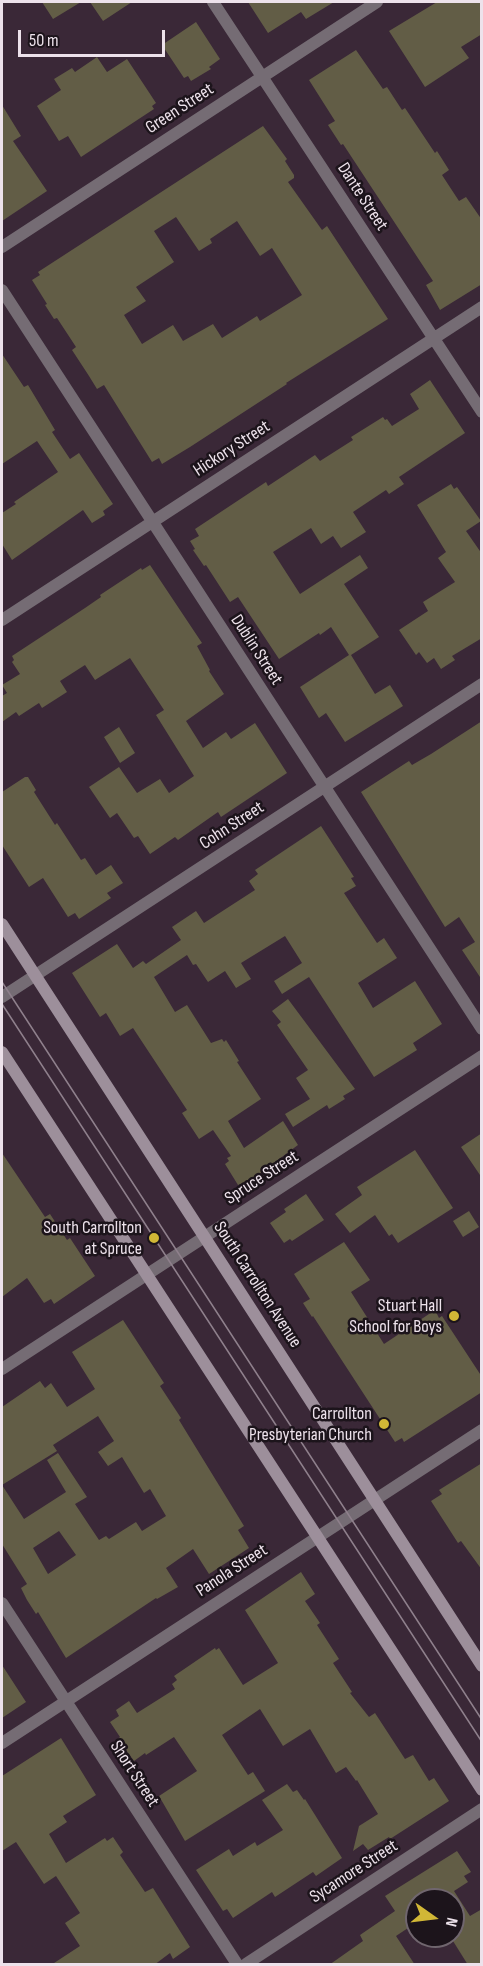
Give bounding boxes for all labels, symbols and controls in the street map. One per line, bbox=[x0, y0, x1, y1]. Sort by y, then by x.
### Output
scale bar bbox=[21, 18, 168, 56]
text: 50 m bbox=[29, 30, 59, 51]
street label: Green Street bbox=[142, 79, 218, 139]
street label: Dante Street bbox=[332, 159, 392, 235]
street label: Hickory Street bbox=[190, 416, 274, 482]
street label: Dublin Street bbox=[225, 611, 287, 689]
street label: Cohn Street bbox=[196, 797, 268, 855]
street label: Spruce Street bbox=[221, 1146, 303, 1210]
place label: South Carrollton at Spruce bbox=[43, 1217, 142, 1260]
street label: South Carrollton Avenue bbox=[208, 1218, 306, 1352]
marker: South Carrollton at Spruce bbox=[147, 1231, 161, 1245]
place label: Stuart Hall School for Boys bbox=[349, 1295, 442, 1338]
marker: Stuart Hall School for Boys bbox=[447, 1309, 461, 1323]
place label: Carrollton Presbyterian Church bbox=[249, 1403, 372, 1446]
marker: Carrollton Presbyterian Church bbox=[377, 1417, 391, 1431]
street label: Panola Street bbox=[192, 1540, 272, 1602]
street label: Short Street bbox=[105, 1737, 163, 1811]
street label: Sycamore Street bbox=[306, 1836, 402, 1908]
north arrow bbox=[405, 1888, 465, 1948]
text: N bbox=[441, 1916, 461, 1928]

